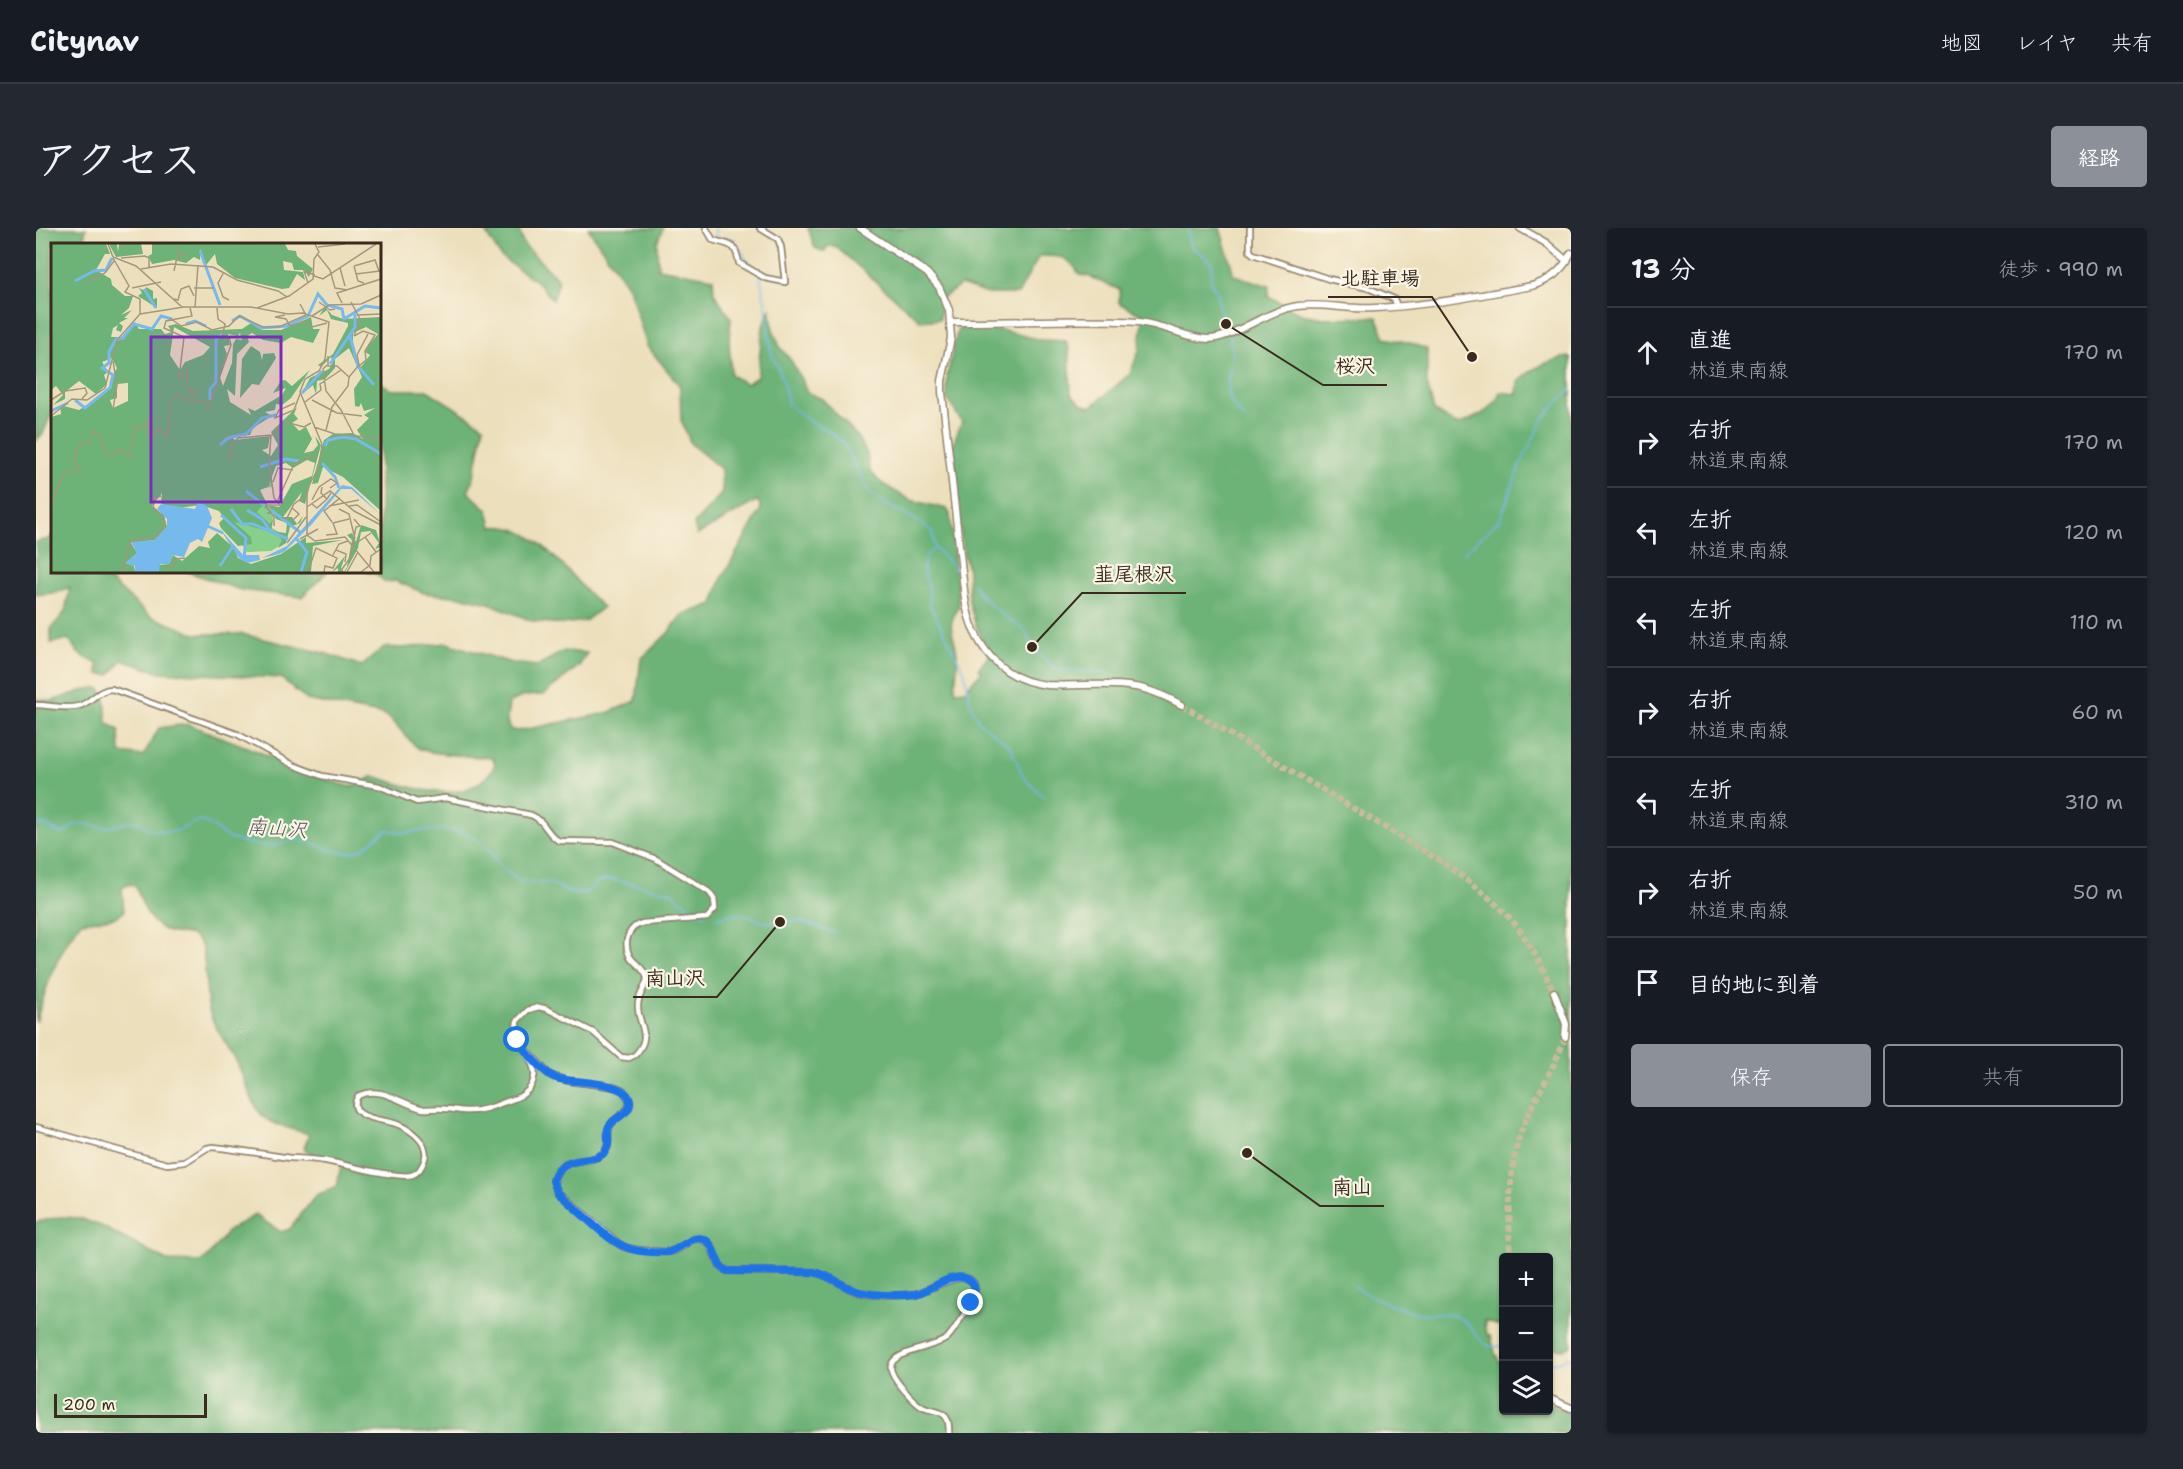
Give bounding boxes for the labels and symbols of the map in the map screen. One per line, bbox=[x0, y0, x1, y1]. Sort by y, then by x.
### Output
inset map bbox=[51, 243, 381, 573]
callout: 北駐車場 bbox=[1328, 259, 1432, 297]
text: 北駐車場 bbox=[1340, 265, 1420, 291]
callout: 桜沢 bbox=[1323, 347, 1387, 385]
text: 桜沢 bbox=[1335, 353, 1375, 379]
callout: 韮尾根沢 bbox=[1082, 555, 1186, 593]
text: 韮尾根沢 bbox=[1094, 561, 1174, 587]
water label: 南山沢 bbox=[246, 813, 309, 843]
callout: 南山沢 bbox=[633, 959, 717, 997]
text: 南山沢 bbox=[645, 965, 705, 991]
route start bbox=[503, 1026, 529, 1052]
callout: 南山 bbox=[1320, 1168, 1384, 1206]
text: 南山 bbox=[1332, 1174, 1372, 1200]
route end bbox=[957, 1289, 983, 1315]
scale bar bbox=[54, 1391, 207, 1418]

